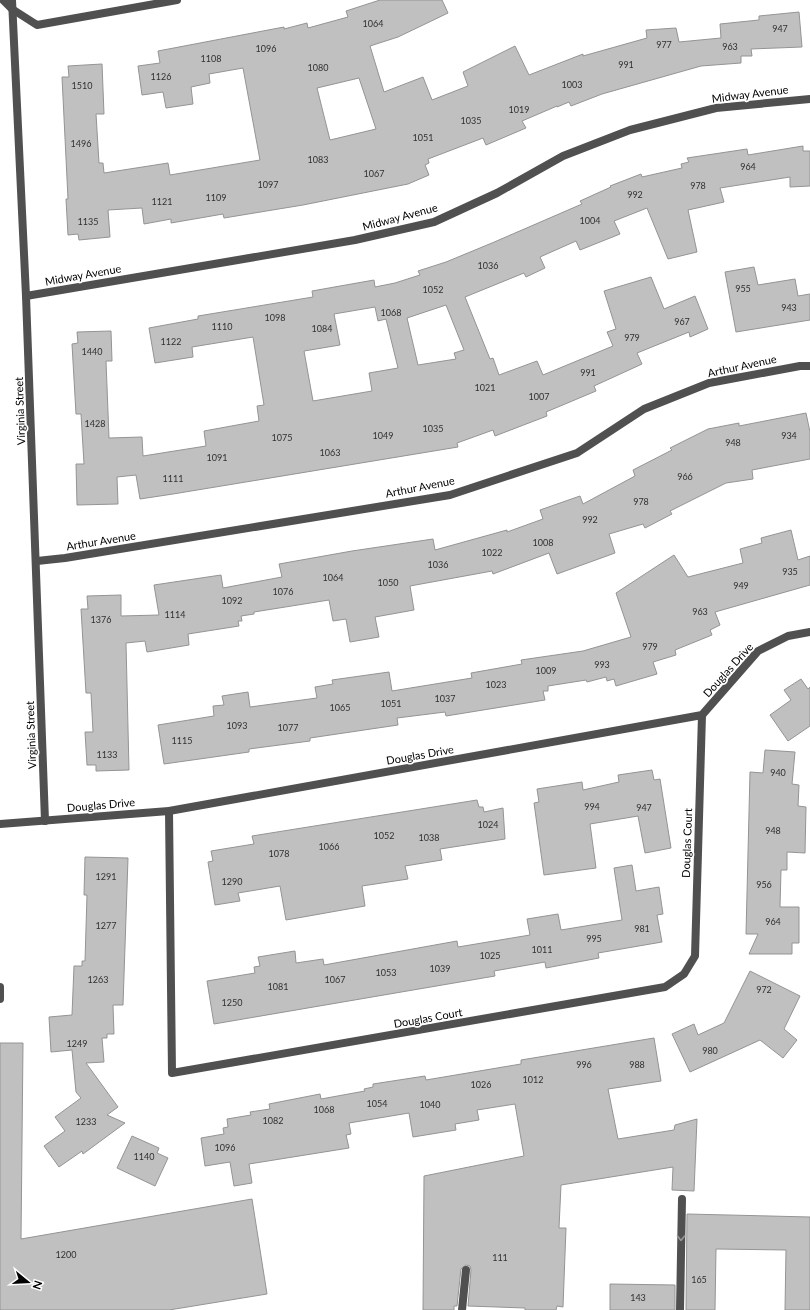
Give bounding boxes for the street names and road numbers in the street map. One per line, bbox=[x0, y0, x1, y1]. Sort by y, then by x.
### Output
street label: Midway Avenue bbox=[711, 82, 789, 105]
street label: Midway Avenue bbox=[361, 200, 439, 233]
street label: Midway Avenue bbox=[44, 261, 122, 288]
street label: Arthur Avenue bbox=[706, 352, 778, 379]
street label: Virginia Street bbox=[12, 377, 27, 445]
street label: Arthur Avenue bbox=[384, 473, 456, 500]
street label: Arthur Avenue bbox=[65, 529, 137, 552]
street label: Douglas Drive bbox=[700, 640, 755, 699]
street label: Virginia Street bbox=[23, 701, 38, 769]
street label: Douglas Drive bbox=[385, 742, 455, 767]
street label: Douglas Drive bbox=[66, 795, 136, 814]
street label: Douglas Court bbox=[679, 808, 694, 878]
street label: Douglas Court bbox=[393, 1005, 463, 1030]

